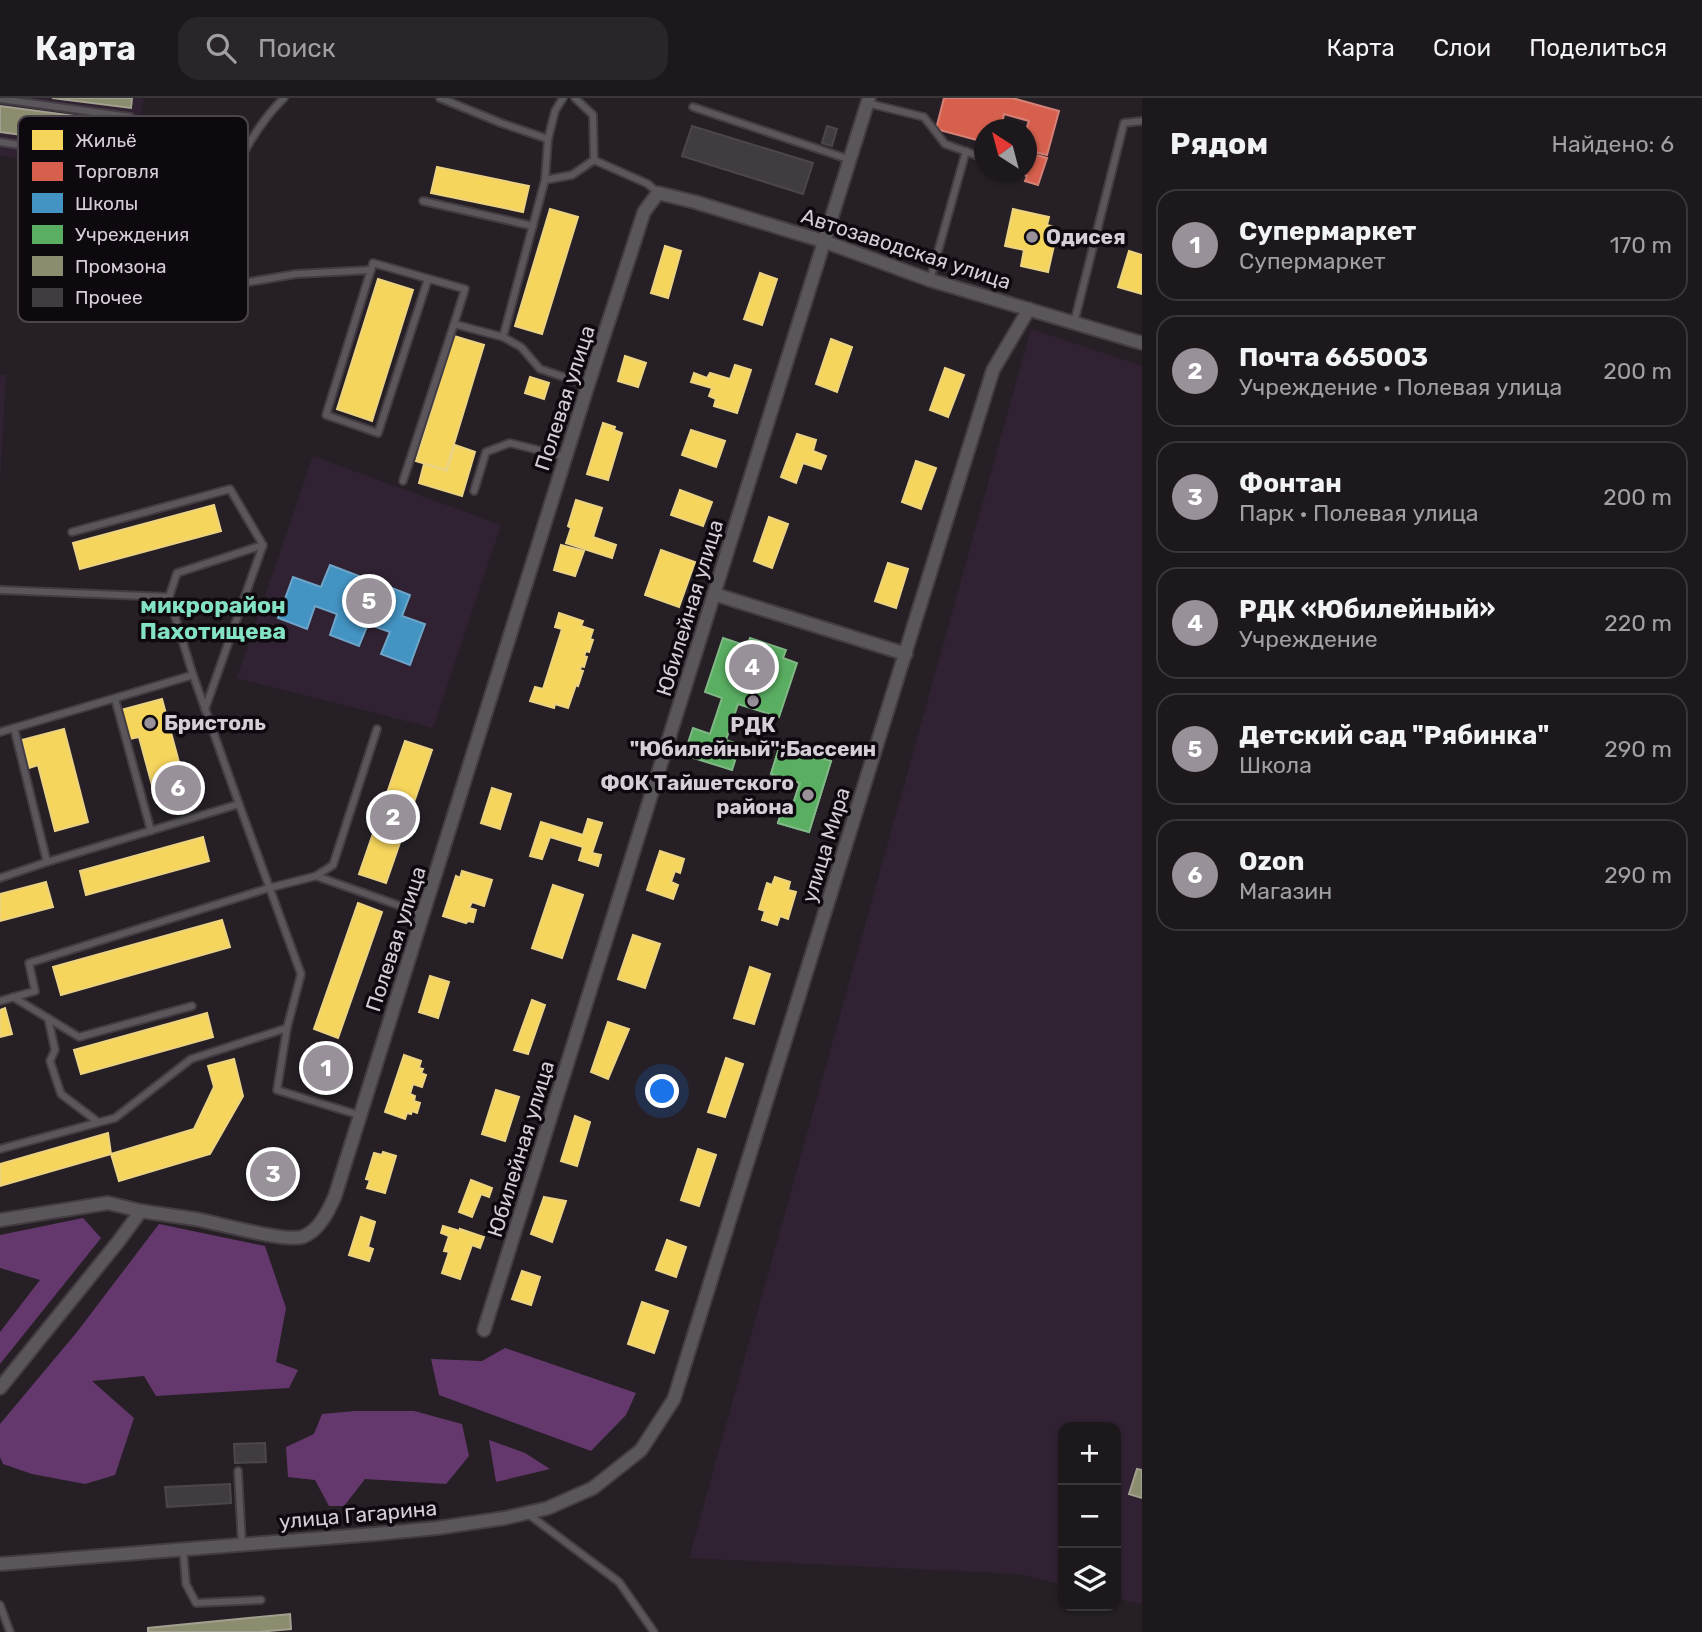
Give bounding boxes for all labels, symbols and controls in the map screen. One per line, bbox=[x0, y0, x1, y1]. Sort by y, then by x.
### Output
search box bbox=[178, 17, 668, 80]
text: Карта bbox=[35, 29, 136, 68]
icon: search bbox=[202, 29, 240, 67]
text: Поиск bbox=[258, 33, 336, 64]
text: Карта bbox=[1326, 34, 1395, 62]
text: Слои bbox=[1433, 34, 1491, 62]
text: Поделиться bbox=[1529, 34, 1667, 62]
legend bbox=[18, 116, 248, 322]
north arrow bbox=[974, 119, 1037, 182]
text: Рядом bbox=[1170, 126, 1268, 162]
text: Жильё bbox=[75, 129, 137, 152]
text: Найдено: 6 bbox=[1552, 130, 1674, 158]
text: Торговля bbox=[75, 160, 159, 183]
text: Школы bbox=[75, 192, 138, 215]
street label: Автозаводская улица bbox=[798, 203, 1014, 294]
text: Супермаркет bbox=[1239, 216, 1416, 247]
text: Учреждения bbox=[75, 223, 189, 246]
place label: Одисея bbox=[1046, 224, 1126, 249]
marker: Одисея bbox=[1024, 229, 1040, 245]
text: 1 bbox=[1189, 231, 1201, 259]
text: 170 m bbox=[1610, 231, 1672, 259]
text: Супермаркет bbox=[1239, 247, 1386, 275]
text: Промзона bbox=[75, 255, 166, 278]
text: Прочее bbox=[75, 286, 143, 309]
street label: Полевая улица bbox=[529, 322, 600, 474]
text: Почта 665003 bbox=[1239, 342, 1428, 373]
text: 2 bbox=[1188, 357, 1202, 385]
text: 200 m bbox=[1603, 357, 1672, 385]
text: Учреждение · Полевая улица bbox=[1239, 373, 1562, 401]
text: Фонтан bbox=[1239, 468, 1342, 499]
text: 3 bbox=[1187, 483, 1203, 511]
text: 200 m bbox=[1603, 483, 1672, 511]
text: Парк · Полевая улица bbox=[1239, 499, 1479, 527]
street label: Юбилейная улица bbox=[651, 517, 728, 699]
pin: 5 bbox=[346, 575, 392, 627]
district label: микрорайон Пахотищева bbox=[140, 591, 286, 645]
text: РДК «Юбилейный» bbox=[1239, 594, 1495, 625]
text: 4 bbox=[1187, 609, 1203, 637]
text: 220 m bbox=[1604, 609, 1672, 637]
text: Учреждение bbox=[1239, 625, 1378, 653]
pin: 4 bbox=[729, 641, 775, 693]
marker: РДК "Юбилейный";Бассеин bbox=[745, 693, 761, 709]
place label: Бристоль bbox=[164, 710, 266, 735]
place label: РДК "Юбилейный";Бассеин bbox=[630, 712, 876, 761]
marker: Бристоль bbox=[142, 715, 158, 731]
text: Детский сад "Рябинка" bbox=[1239, 720, 1549, 751]
text: 5 bbox=[1188, 735, 1202, 763]
text: 290 m bbox=[1604, 735, 1672, 763]
text: Школа bbox=[1239, 751, 1312, 779]
pin: 6 bbox=[155, 762, 201, 814]
place label: ФОК Тайшетского района bbox=[600, 770, 794, 819]
street label: улица Мира bbox=[796, 784, 855, 905]
marker: ФОК Тайшетского района bbox=[800, 787, 816, 803]
pin: 2 bbox=[370, 791, 416, 843]
text: Ozon bbox=[1239, 846, 1304, 877]
text: 6 bbox=[1188, 861, 1202, 889]
text: 290 m bbox=[1604, 861, 1672, 889]
street label: Полевая улица bbox=[360, 863, 431, 1015]
text: Магазин bbox=[1239, 877, 1332, 905]
pin: 1 bbox=[303, 1042, 349, 1094]
street label: Юбилейная улица bbox=[482, 1058, 559, 1240]
your location bbox=[645, 1074, 679, 1108]
pin: 3 bbox=[250, 1148, 296, 1200]
map controls bbox=[1058, 1422, 1121, 1611]
button: + bbox=[1058, 1422, 1121, 1485]
button: − bbox=[1058, 1485, 1121, 1548]
street label: улица Гагарина bbox=[278, 1495, 438, 1534]
button: layers bbox=[1058, 1548, 1121, 1611]

